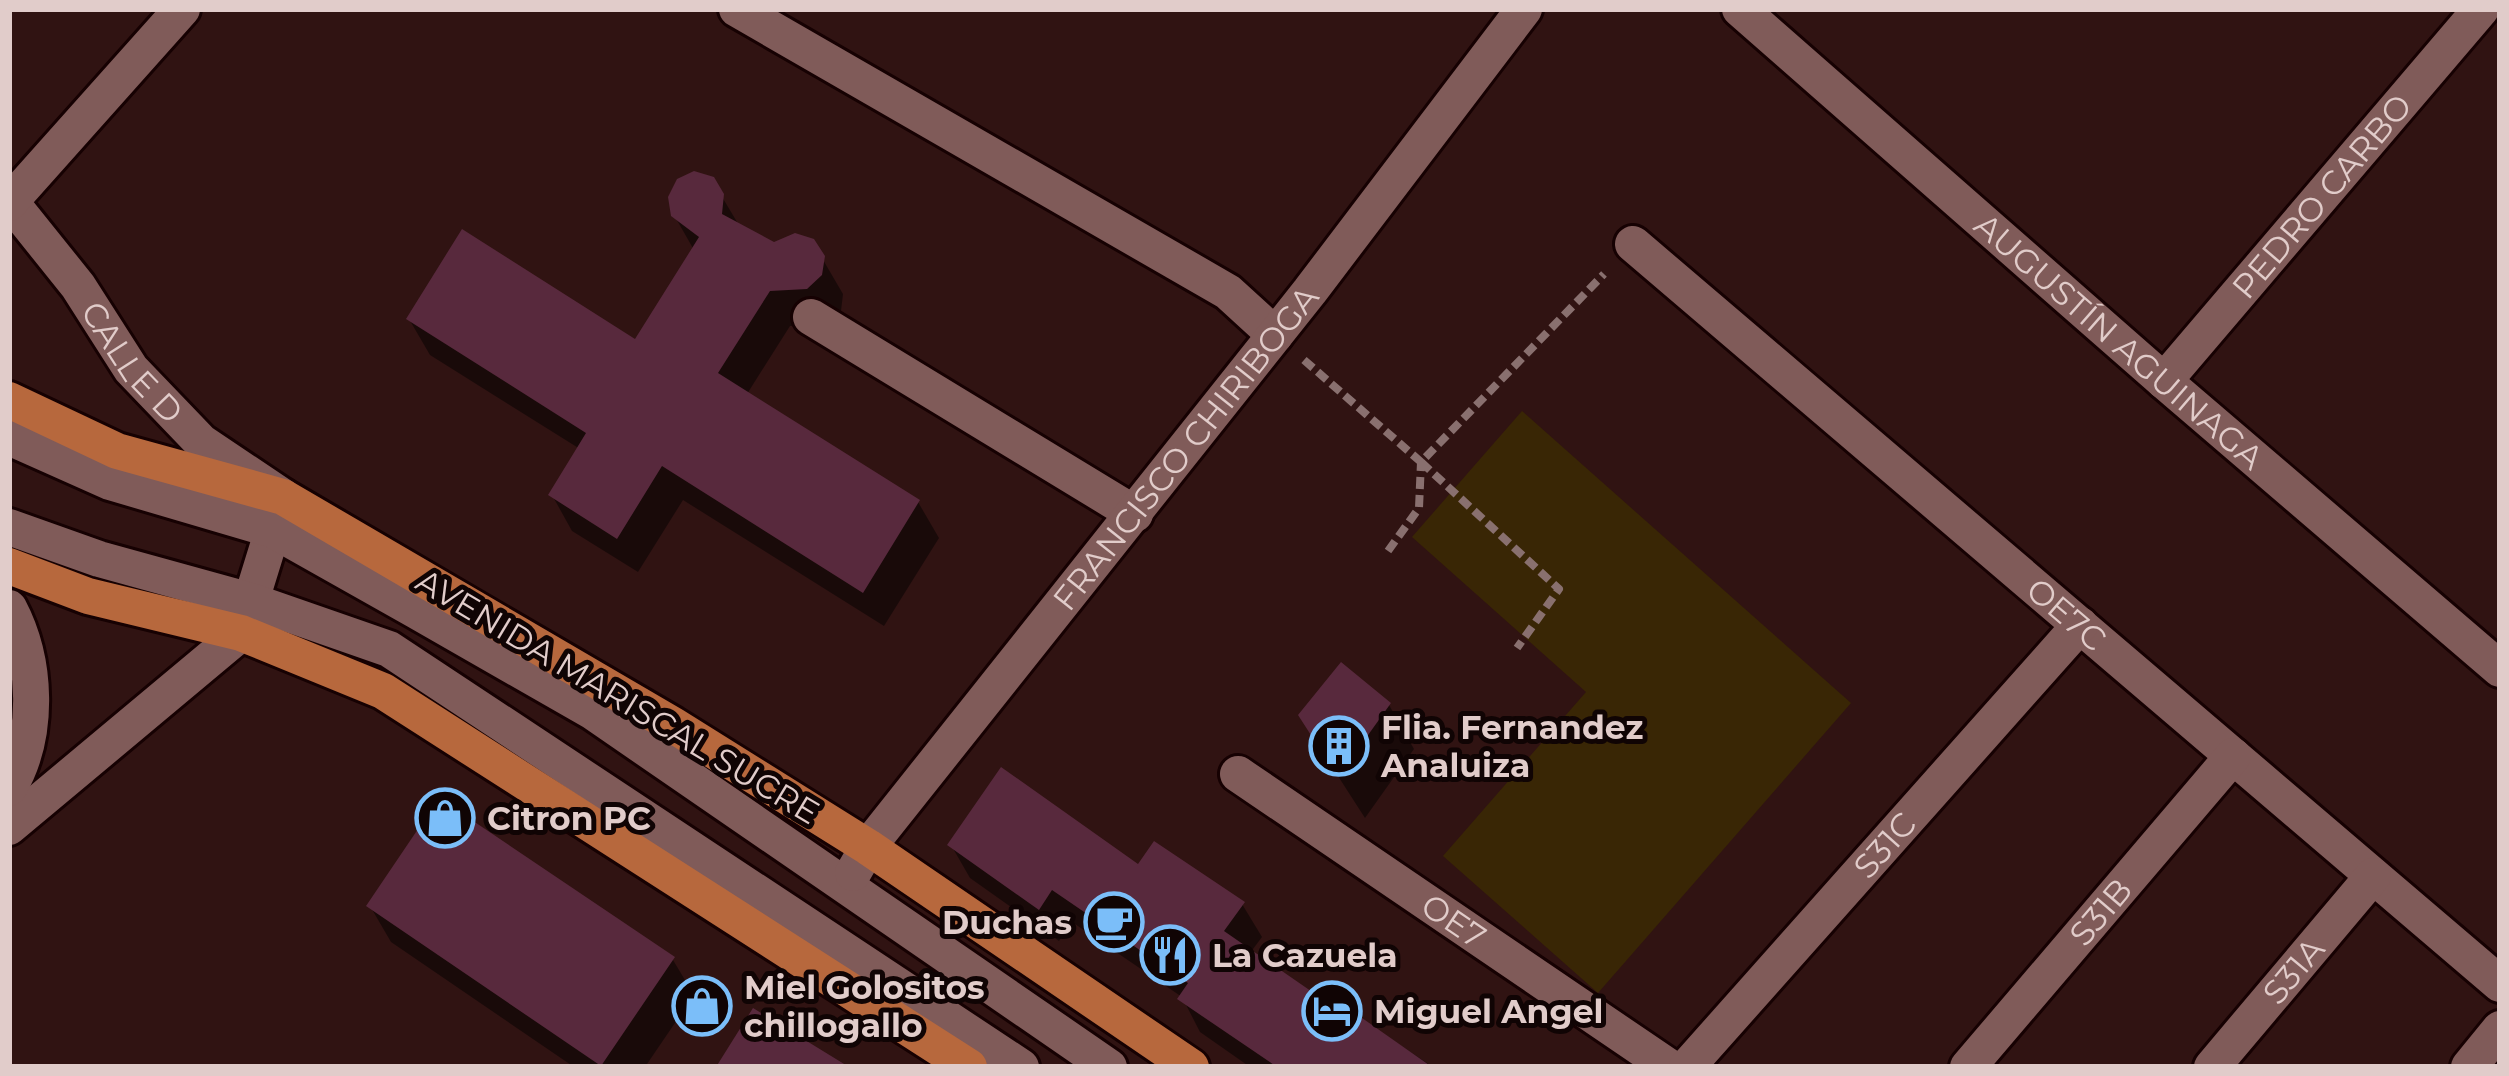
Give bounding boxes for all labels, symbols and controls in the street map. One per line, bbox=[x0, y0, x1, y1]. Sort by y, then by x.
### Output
street label: PEDRO CARBO bbox=[2223, 86, 2420, 306]
street label: AUGUSTÍN AGUINAGA bbox=[1967, 204, 2272, 478]
street label: FRANCISCO CHIRIBOGA bbox=[1044, 277, 1327, 618]
street label: CALLE D bbox=[73, 294, 192, 431]
street label: AVENIDA MARISCAL SUCRE bbox=[409, 560, 827, 832]
street label: OE7C bbox=[2019, 569, 2114, 659]
place label: Flia. Fernandez Analuiza bbox=[1380, 707, 1643, 785]
building icon: Flia. Fernandez Analuiza bbox=[1308, 715, 1370, 777]
shop icon: Citron PC bbox=[414, 787, 476, 849]
place label: Citron PC bbox=[487, 798, 651, 838]
street label: S31C bbox=[1845, 804, 1924, 886]
street label: S31B bbox=[2061, 870, 2140, 953]
street label: OE7 bbox=[1414, 885, 1494, 957]
cafe icon: Duchas bbox=[1083, 891, 1145, 953]
place label: Duchas bbox=[942, 902, 1072, 942]
restaurant icon: La Cazuela bbox=[1139, 924, 1201, 986]
street label: S31A bbox=[2254, 929, 2333, 1012]
place label: La Cazuela bbox=[1212, 935, 1398, 975]
place label: Miel Golositos chillogallo bbox=[744, 967, 985, 1045]
shop icon: Miel Golositos chillogallo bbox=[671, 975, 733, 1037]
hotel icon: Miguel Angel bbox=[1301, 980, 1363, 1042]
place label: Miguel Angel bbox=[1374, 991, 1603, 1031]

